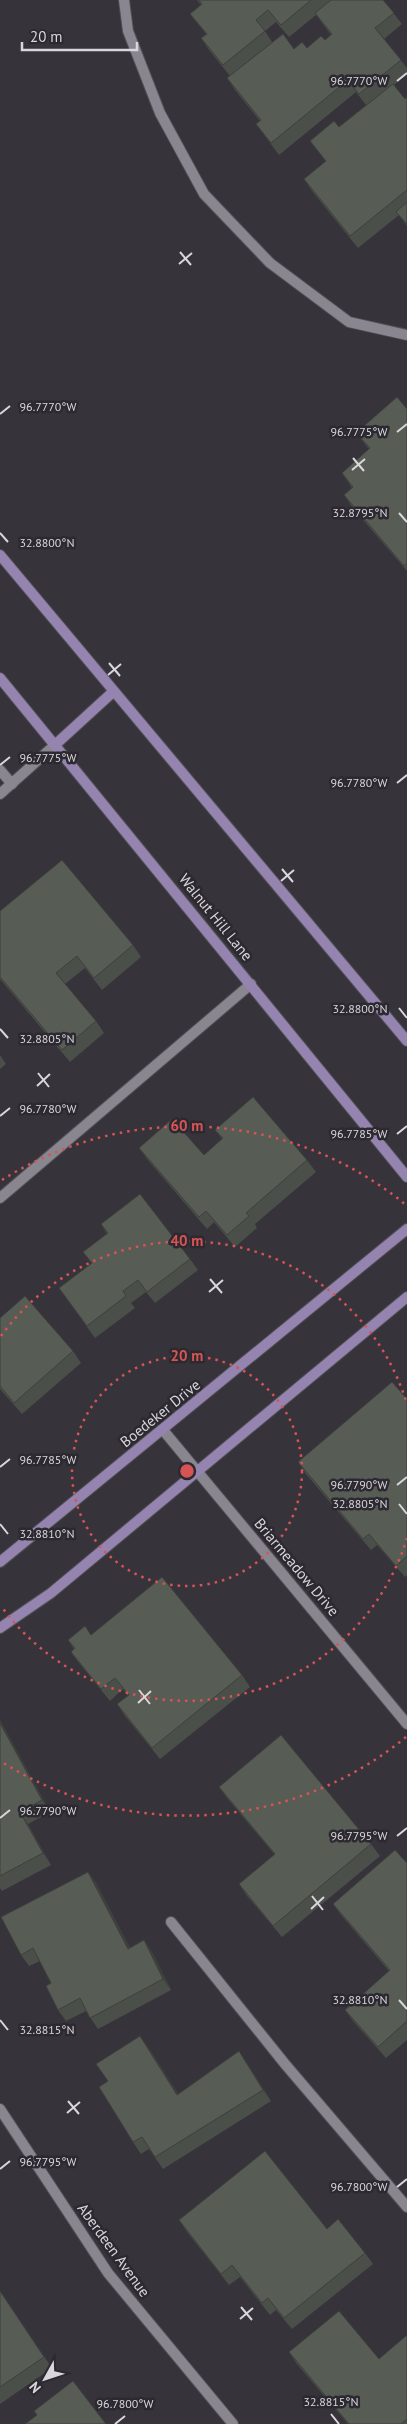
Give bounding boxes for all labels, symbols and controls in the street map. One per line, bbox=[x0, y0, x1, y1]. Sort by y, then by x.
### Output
scale bar bbox=[22, 20, 138, 52]
text: 20 m bbox=[30, 27, 63, 46]
text: 96.7770°W bbox=[331, 73, 387, 88]
text: 96.7770°W bbox=[20, 399, 76, 414]
text: 96.7775°W bbox=[331, 424, 387, 439]
text: 32.8795°N bbox=[333, 505, 387, 520]
text: 32.8800°N bbox=[20, 535, 74, 550]
text: 96.7775°W bbox=[20, 750, 76, 765]
text: 96.7780°W bbox=[331, 775, 387, 790]
street label: Walnut Hill Lane bbox=[175, 870, 257, 964]
text: 32.8800°N bbox=[333, 1001, 387, 1016]
text: 32.8805°N bbox=[20, 1031, 74, 1046]
text: 96.7780°W bbox=[20, 1101, 76, 1116]
text: 60 m bbox=[171, 1116, 203, 1135]
text: 96.7785°W bbox=[331, 1126, 387, 1141]
text: 40 m bbox=[171, 1231, 203, 1250]
text: 20 m bbox=[171, 1346, 203, 1365]
street label: Boedeker Drive bbox=[116, 1375, 204, 1451]
text: 96.7785°W bbox=[20, 1452, 76, 1467]
centre of rings bbox=[178, 1462, 196, 1480]
text: 96.7790°W bbox=[331, 1477, 387, 1492]
text: 32.8805°N bbox=[333, 1496, 387, 1511]
street label: Briarmeadow Drive bbox=[251, 1514, 343, 1620]
text: 32.8810°N bbox=[20, 1526, 74, 1541]
text: 96.7790°W bbox=[20, 1803, 76, 1818]
text: 96.7795°W bbox=[331, 1828, 387, 1843]
text: 32.8810°N bbox=[333, 1992, 387, 2007]
text: 32.8815°N bbox=[20, 2022, 74, 2037]
text: 96.7795°W bbox=[20, 2154, 76, 2169]
text: 96.7800°W bbox=[331, 2179, 387, 2194]
street label: Aberdeen Avenue bbox=[74, 2199, 154, 2301]
north arrow bbox=[20, 2354, 70, 2404]
text: N bbox=[25, 2378, 45, 2397]
text: 32.8815°N bbox=[304, 2394, 358, 2409]
text: 96.7800°W bbox=[97, 2396, 153, 2411]

